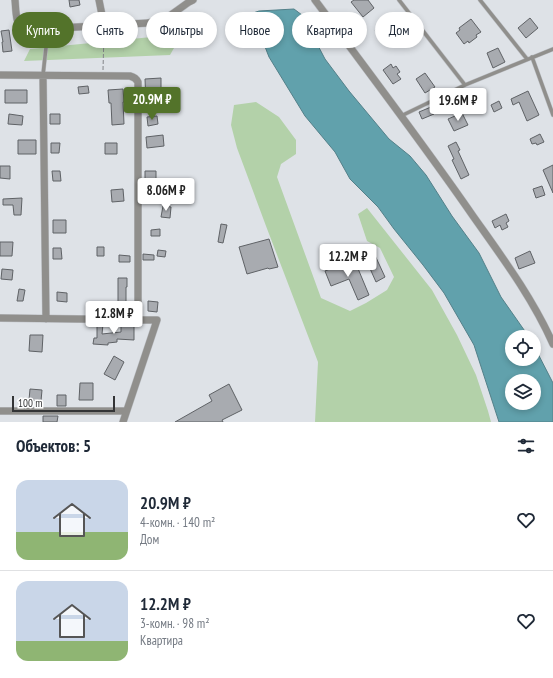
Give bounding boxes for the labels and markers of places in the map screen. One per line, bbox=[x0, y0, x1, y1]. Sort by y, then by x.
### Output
pin: 20.9M ₽ bbox=[115, 87, 189, 121]
pin: 19.6M ₽ bbox=[421, 88, 495, 122]
pin: 8.06M ₽ bbox=[129, 178, 203, 212]
pin: 12.2M ₽ bbox=[311, 244, 385, 278]
pin: 12.8M ₽ bbox=[77, 301, 151, 335]

